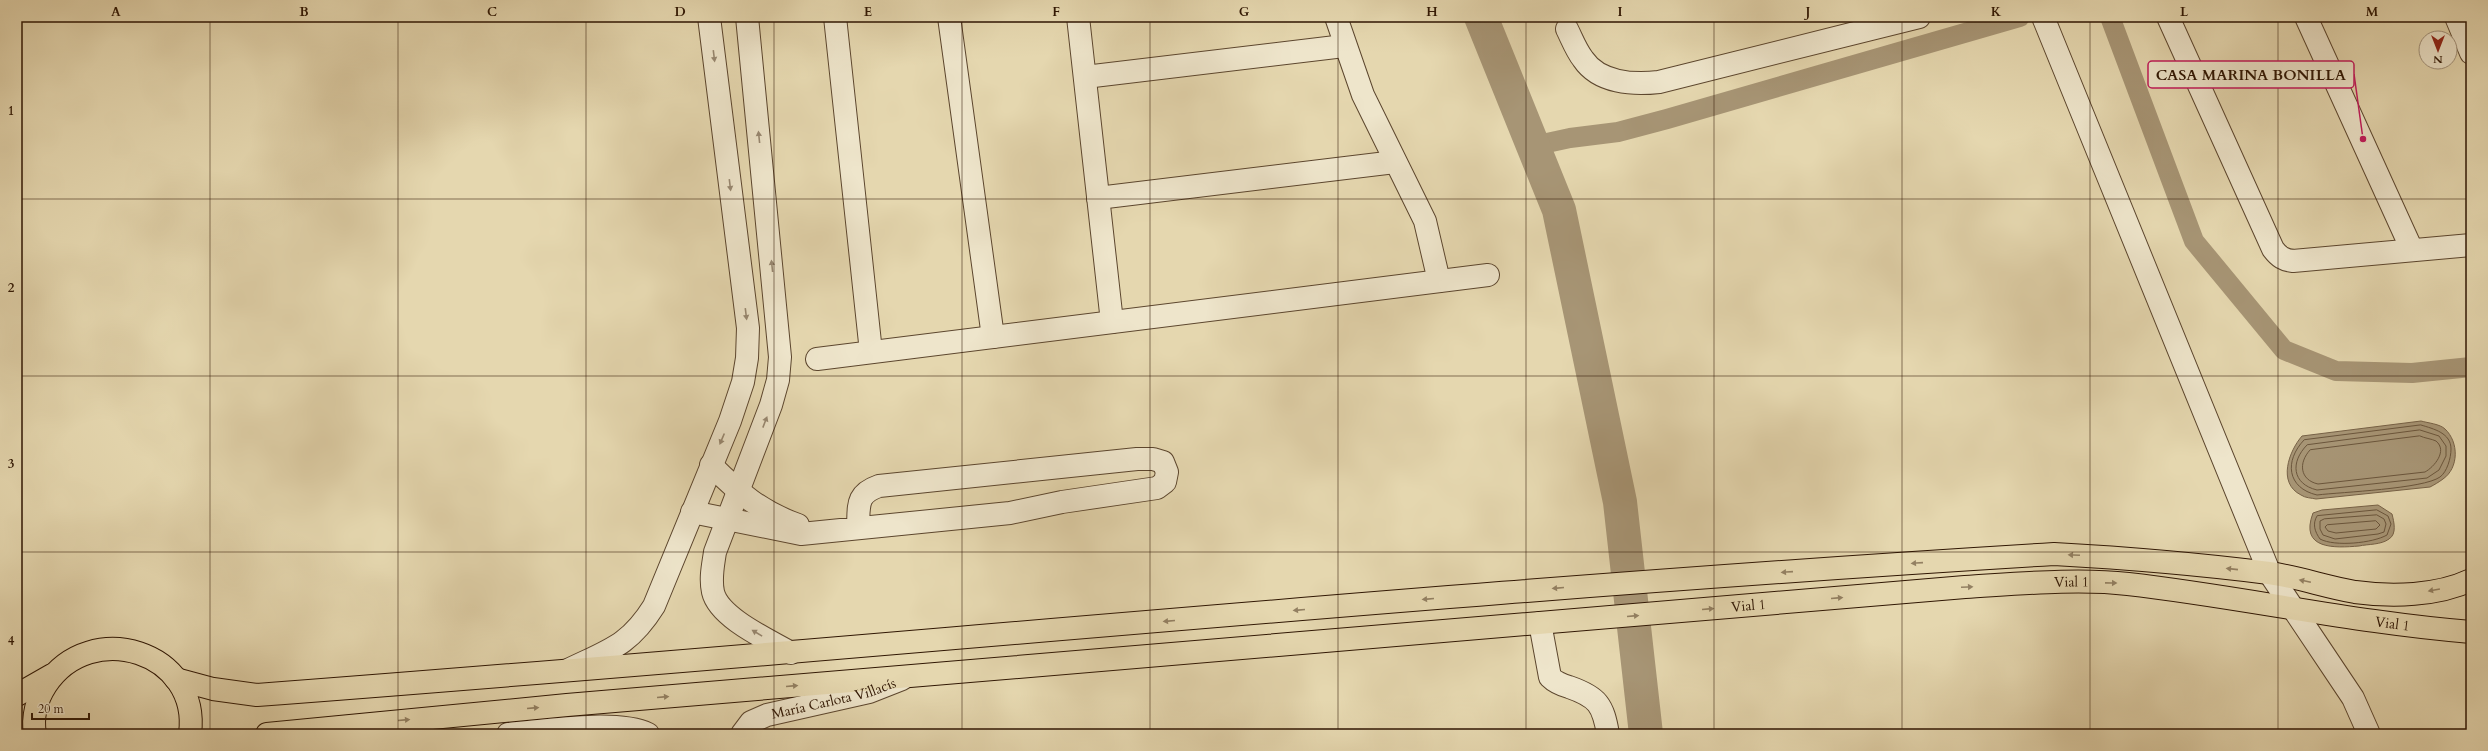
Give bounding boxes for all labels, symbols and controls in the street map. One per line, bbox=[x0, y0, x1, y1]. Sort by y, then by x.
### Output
text: A bbox=[111, 3, 121, 21]
text: B bbox=[299, 3, 309, 21]
text: C bbox=[487, 3, 497, 21]
text: D bbox=[674, 3, 686, 21]
text: E bbox=[864, 3, 872, 21]
text: F bbox=[1052, 3, 1060, 21]
text: G bbox=[1239, 3, 1250, 21]
text: H bbox=[1426, 3, 1438, 21]
text: I bbox=[1617, 3, 1623, 21]
text: J bbox=[1804, 3, 1811, 21]
text: K bbox=[1991, 3, 2002, 21]
text: L bbox=[2180, 3, 2189, 21]
text: M bbox=[2366, 3, 2379, 21]
north arrow bbox=[2418, 30, 2458, 70]
one-way arrow bbox=[711, 50, 717, 62]
text: N bbox=[2433, 52, 2443, 67]
callout: CASA MARINA BONILLA bbox=[2148, 61, 2354, 88]
text: CASA MARINA BONILLA bbox=[2156, 65, 2347, 85]
text: 1 bbox=[8, 102, 14, 120]
one-way arrow bbox=[756, 131, 762, 143]
one-way arrow bbox=[727, 179, 733, 191]
one-way arrow bbox=[769, 260, 776, 272]
text: 2 bbox=[8, 279, 15, 297]
one-way arrow bbox=[743, 308, 749, 320]
one-way arrow bbox=[762, 415, 768, 427]
one-way arrow bbox=[719, 434, 725, 445]
text: 3 bbox=[8, 455, 15, 473]
one-way arrow bbox=[2067, 552, 2080, 558]
one-way arrow bbox=[1911, 559, 1923, 566]
one-way arrow bbox=[2226, 566, 2238, 572]
one-way arrow bbox=[1781, 569, 1793, 576]
street label: Vial 1 bbox=[2054, 572, 2089, 591]
one-way arrow bbox=[2299, 577, 2311, 583]
one-way arrow bbox=[2105, 580, 2117, 587]
one-way arrow bbox=[1961, 583, 1973, 590]
one-way arrow bbox=[1552, 585, 1564, 592]
one-way arrow bbox=[2428, 587, 2440, 593]
street label: Vial 1 bbox=[1730, 594, 1767, 616]
one-way arrow bbox=[1831, 594, 1843, 601]
one-way arrow bbox=[1422, 596, 1434, 603]
one-way arrow bbox=[1702, 606, 1714, 613]
one-way arrow bbox=[1293, 607, 1305, 614]
one-way arrow bbox=[1627, 612, 1639, 619]
street label: Vial 1 bbox=[2374, 612, 2411, 635]
one-way arrow bbox=[1163, 618, 1175, 625]
one-way arrow bbox=[751, 630, 763, 637]
text: 4 bbox=[8, 632, 15, 650]
street label: María Carlota Villacís bbox=[769, 673, 899, 723]
one-way arrow bbox=[786, 683, 798, 690]
one-way arrow bbox=[657, 694, 669, 700]
scale bar bbox=[32, 695, 89, 721]
text: 20 m bbox=[38, 701, 65, 717]
one-way arrow bbox=[527, 705, 539, 712]
one-way arrow bbox=[398, 717, 410, 724]

